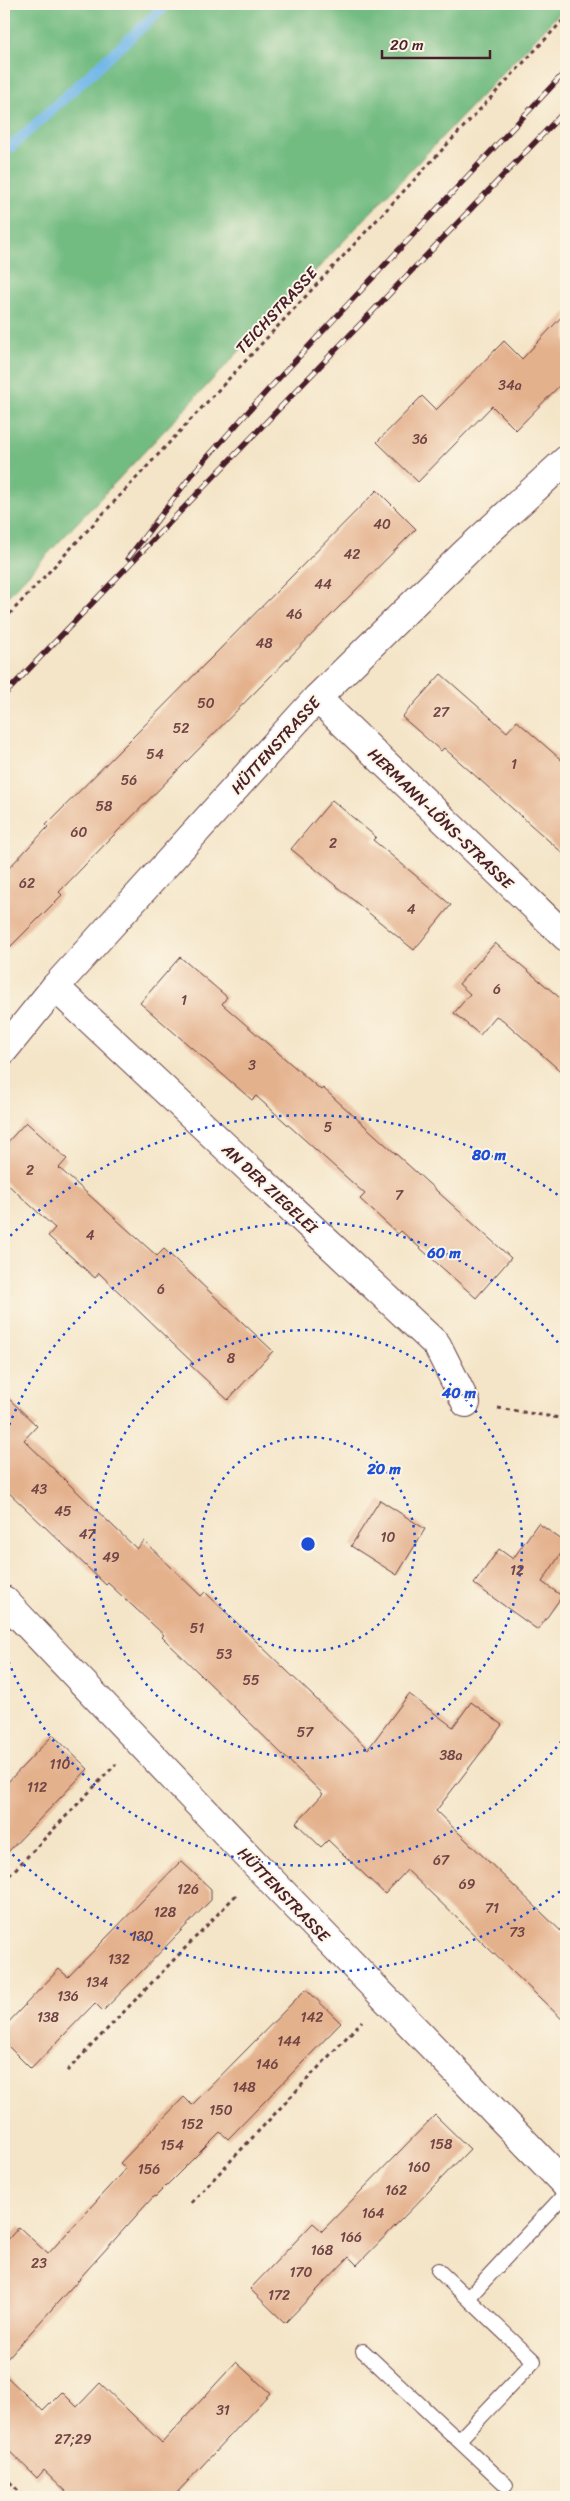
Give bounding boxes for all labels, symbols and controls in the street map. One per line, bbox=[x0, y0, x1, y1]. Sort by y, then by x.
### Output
scale bar bbox=[382, 28, 490, 60]
text: 20 m bbox=[390, 32, 424, 58]
street label: TEICHSTRASSE bbox=[228, 259, 326, 361]
house number: 34a bbox=[498, 373, 522, 398]
house number: 36 bbox=[412, 427, 428, 452]
house number: 40 bbox=[373, 512, 391, 537]
house number: 42 bbox=[344, 542, 360, 567]
house number: 44 bbox=[314, 572, 332, 597]
house number: 46 bbox=[286, 602, 302, 627]
house number: 48 bbox=[255, 631, 273, 656]
street label: HÜTTENSTRASSE bbox=[223, 689, 328, 801]
house number: 50 bbox=[197, 691, 215, 716]
house number: 27 bbox=[433, 700, 450, 725]
house number: 52 bbox=[173, 716, 189, 741]
street label: HERMANN-LÖNS-STRASSE bbox=[361, 740, 521, 897]
house number: 54 bbox=[146, 742, 164, 767]
house number: 1 bbox=[511, 752, 517, 777]
house number: 56 bbox=[121, 768, 137, 793]
house number: 58 bbox=[96, 794, 113, 819]
house number: 60 bbox=[71, 820, 88, 845]
house number: 2 bbox=[329, 831, 337, 856]
house number: 62 bbox=[19, 871, 35, 896]
house number: 4 bbox=[407, 897, 416, 922]
house number: 6 bbox=[493, 977, 501, 1002]
house number: 1 bbox=[181, 988, 187, 1013]
house number: 3 bbox=[248, 1053, 256, 1078]
house number: 5 bbox=[324, 1115, 333, 1140]
street label: AN DER ZIEGELEI bbox=[214, 1135, 326, 1242]
text: 80 m bbox=[471, 1142, 506, 1168]
house number: 2 bbox=[26, 1158, 34, 1183]
house number: 7 bbox=[395, 1183, 404, 1208]
house number: 4 bbox=[86, 1223, 95, 1248]
text: 60 m bbox=[426, 1240, 461, 1266]
house number: 6 bbox=[157, 1277, 165, 1302]
house number: 8 bbox=[227, 1346, 236, 1371]
text: 40 m bbox=[441, 1380, 477, 1406]
text: 20 m bbox=[366, 1456, 401, 1482]
house number: 43 bbox=[31, 1477, 48, 1502]
house number: 45 bbox=[54, 1499, 72, 1524]
house number: 47 bbox=[79, 1522, 96, 1547]
house number: 10 bbox=[381, 1525, 396, 1550]
centre of rings bbox=[299, 1535, 317, 1553]
house number: 49 bbox=[102, 1545, 120, 1570]
house number: 12 bbox=[510, 1558, 524, 1583]
house number: 51 bbox=[190, 1616, 204, 1641]
house number: 53 bbox=[216, 1642, 232, 1667]
house number: 55 bbox=[242, 1668, 260, 1693]
house number: 57 bbox=[297, 1720, 314, 1745]
house number: 38a bbox=[439, 1743, 463, 1768]
house number: 110 bbox=[50, 1752, 71, 1777]
house number: 112 bbox=[27, 1775, 47, 1800]
street label: HÜTTENSTRASSE bbox=[230, 1840, 338, 1950]
house number: 67 bbox=[433, 1848, 450, 1873]
house number: 69 bbox=[459, 1872, 476, 1897]
house number: 126 bbox=[177, 1877, 199, 1902]
house number: 71 bbox=[485, 1896, 499, 1921]
house number: 128 bbox=[154, 1900, 177, 1925]
house number: 73 bbox=[509, 1920, 525, 1945]
house number: 130 bbox=[131, 1924, 153, 1949]
house number: 132 bbox=[108, 1947, 130, 1972]
house number: 134 bbox=[86, 1970, 108, 1995]
house number: 136 bbox=[57, 1984, 79, 2009]
house number: 138 bbox=[37, 2005, 60, 2030]
house number: 142 bbox=[301, 2005, 323, 2030]
house number: 144 bbox=[277, 2029, 301, 2054]
house number: 146 bbox=[256, 2052, 278, 2077]
house number: 148 bbox=[232, 2075, 256, 2100]
house number: 150 bbox=[209, 2098, 233, 2123]
house number: 152 bbox=[181, 2112, 203, 2137]
house number: 158 bbox=[429, 2132, 453, 2157]
house number: 154 bbox=[160, 2133, 184, 2158]
house number: 160 bbox=[408, 2155, 431, 2180]
house number: 156 bbox=[138, 2157, 160, 2182]
house number: 162 bbox=[385, 2178, 407, 2203]
house number: 164 bbox=[362, 2201, 385, 2226]
house number: 166 bbox=[340, 2225, 362, 2250]
house number: 168 bbox=[311, 2238, 334, 2263]
house number: 23 bbox=[31, 2251, 47, 2276]
house number: 170 bbox=[290, 2260, 313, 2285]
house number: 172 bbox=[268, 2283, 290, 2308]
house number: 31 bbox=[216, 2398, 230, 2423]
house number: 27;29 bbox=[55, 2427, 92, 2452]

